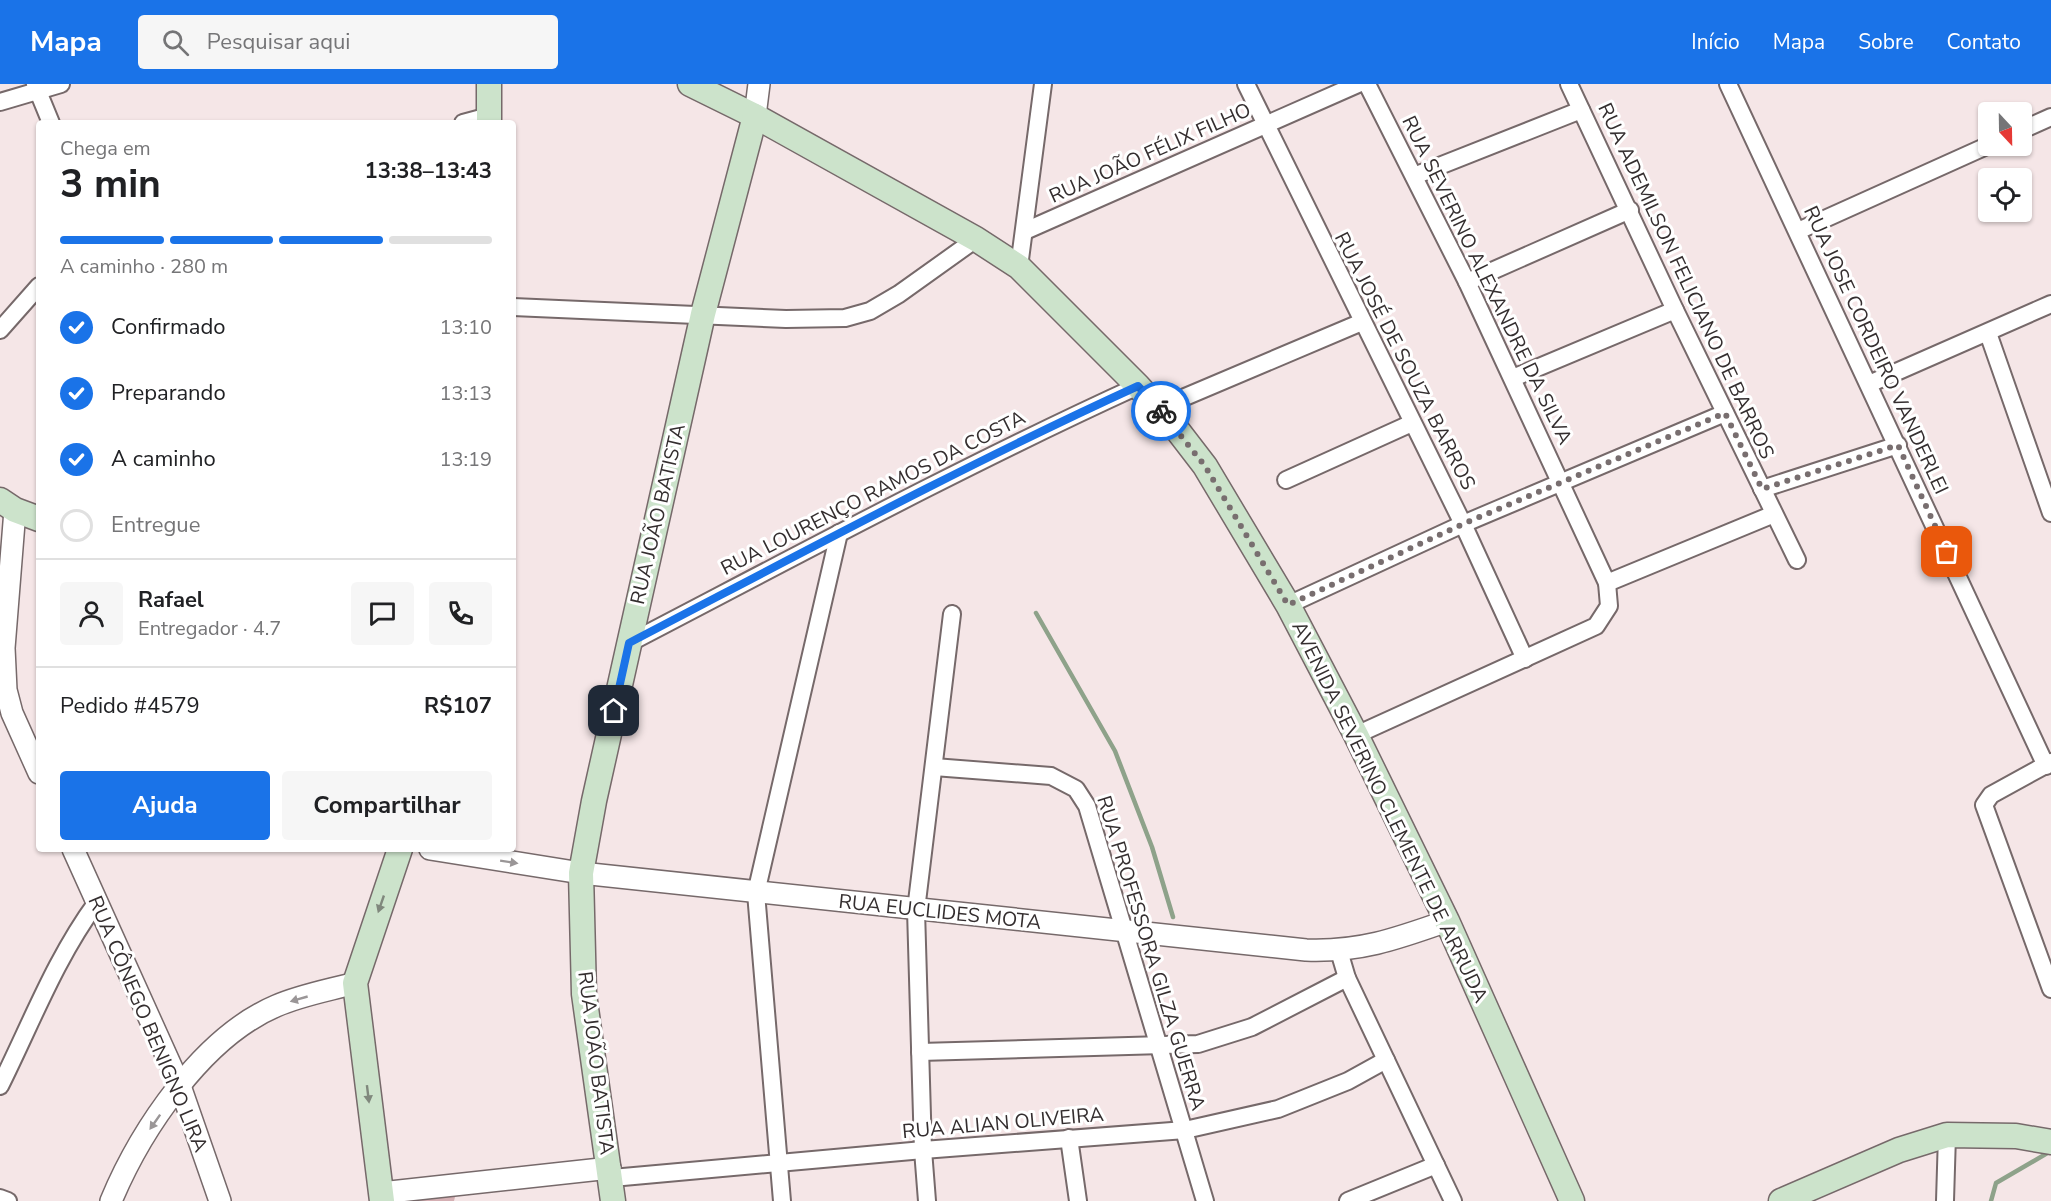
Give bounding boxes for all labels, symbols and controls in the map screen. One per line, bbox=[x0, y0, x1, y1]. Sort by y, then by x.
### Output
search box bbox=[138, 15, 558, 69]
text: Mapa bbox=[30, 23, 102, 61]
icon: search bbox=[159, 26, 192, 59]
text: Pesquisar aqui bbox=[207, 27, 350, 57]
text: Início bbox=[1691, 28, 1740, 56]
text: Mapa bbox=[1773, 28, 1825, 56]
text: Sobre bbox=[1858, 28, 1914, 56]
text: Contato bbox=[1947, 28, 2021, 56]
street label: RUA JOÃO FÉLIX FILHO bbox=[1045, 96, 1255, 210]
street label: RUA ADEMILSON FELICIANO DE BARROS bbox=[1591, 99, 1781, 463]
north arrow bbox=[1978, 102, 2032, 156]
map controls bbox=[1978, 102, 2032, 222]
street label: RUA SEVERINO ALEXANDRE DA SILVA bbox=[1395, 111, 1579, 449]
text: Chega em bbox=[60, 135, 151, 162]
text: 13:38–13:43 bbox=[364, 156, 492, 186]
text: 3 min bbox=[60, 158, 161, 211]
button: locate bbox=[1978, 168, 2032, 222]
street label: RUA JOSE CORDEIRO VANDERLEI bbox=[1797, 201, 1955, 499]
street label: RUA JOSÉ DE SOUZA BARROS bbox=[1328, 228, 1482, 494]
text: A caminho · 280 m bbox=[60, 253, 228, 280]
icon: check bbox=[60, 311, 93, 344]
text: Confirmado bbox=[111, 312, 226, 342]
text: 13:10 bbox=[439, 314, 492, 341]
icon: check bbox=[60, 377, 93, 410]
text: Preparando bbox=[111, 378, 226, 408]
text: 13:13 bbox=[439, 380, 492, 407]
courier bbox=[1131, 381, 1191, 441]
icon: bike bbox=[1145, 395, 1178, 428]
street label: RUA LOURENÇO RAMOS DA COSTA bbox=[716, 404, 1030, 582]
street label: RUA JOÃO BATISTA bbox=[624, 421, 692, 607]
icon: check bbox=[60, 443, 93, 476]
text: A caminho bbox=[111, 444, 216, 474]
text: 13:19 bbox=[439, 446, 492, 473]
text: Entregue bbox=[111, 510, 200, 540]
pin bbox=[1921, 526, 1972, 577]
icon: bag bbox=[1930, 535, 1963, 568]
button: person bbox=[60, 582, 123, 645]
button: chat bbox=[351, 582, 414, 645]
button: phone bbox=[429, 582, 492, 645]
text: Rafael bbox=[138, 585, 204, 615]
text: Entregador · 4.7 bbox=[138, 615, 281, 642]
street label: AVENIDA SEVERINO CLEMENTE DE ARRUDA bbox=[1286, 617, 1495, 1008]
pin bbox=[588, 685, 639, 736]
text: Pedido #4579 bbox=[60, 691, 200, 721]
text: R$107 bbox=[424, 691, 492, 721]
icon: home bbox=[597, 694, 630, 727]
button: Ajuda bbox=[60, 771, 270, 840]
button: Compartilhar bbox=[282, 771, 492, 840]
street label: RUA PROFESSORA GILZA GUERRA bbox=[1090, 792, 1212, 1114]
one-way arrow bbox=[499, 857, 518, 866]
street label: RUA EUCLIDES MOTA bbox=[837, 888, 1043, 936]
street label: RUA CÔNEGO BENIGNO LIRA bbox=[82, 892, 214, 1157]
one-way arrow bbox=[375, 895, 385, 913]
street label: RUA JOÃO BATISTA bbox=[571, 970, 621, 1157]
one-way arrow bbox=[290, 995, 308, 1004]
one-way arrow bbox=[363, 1085, 372, 1104]
street label: RUA ALIAN OLIVEIRA bbox=[901, 1101, 1105, 1145]
one-way arrow bbox=[149, 1114, 161, 1130]

